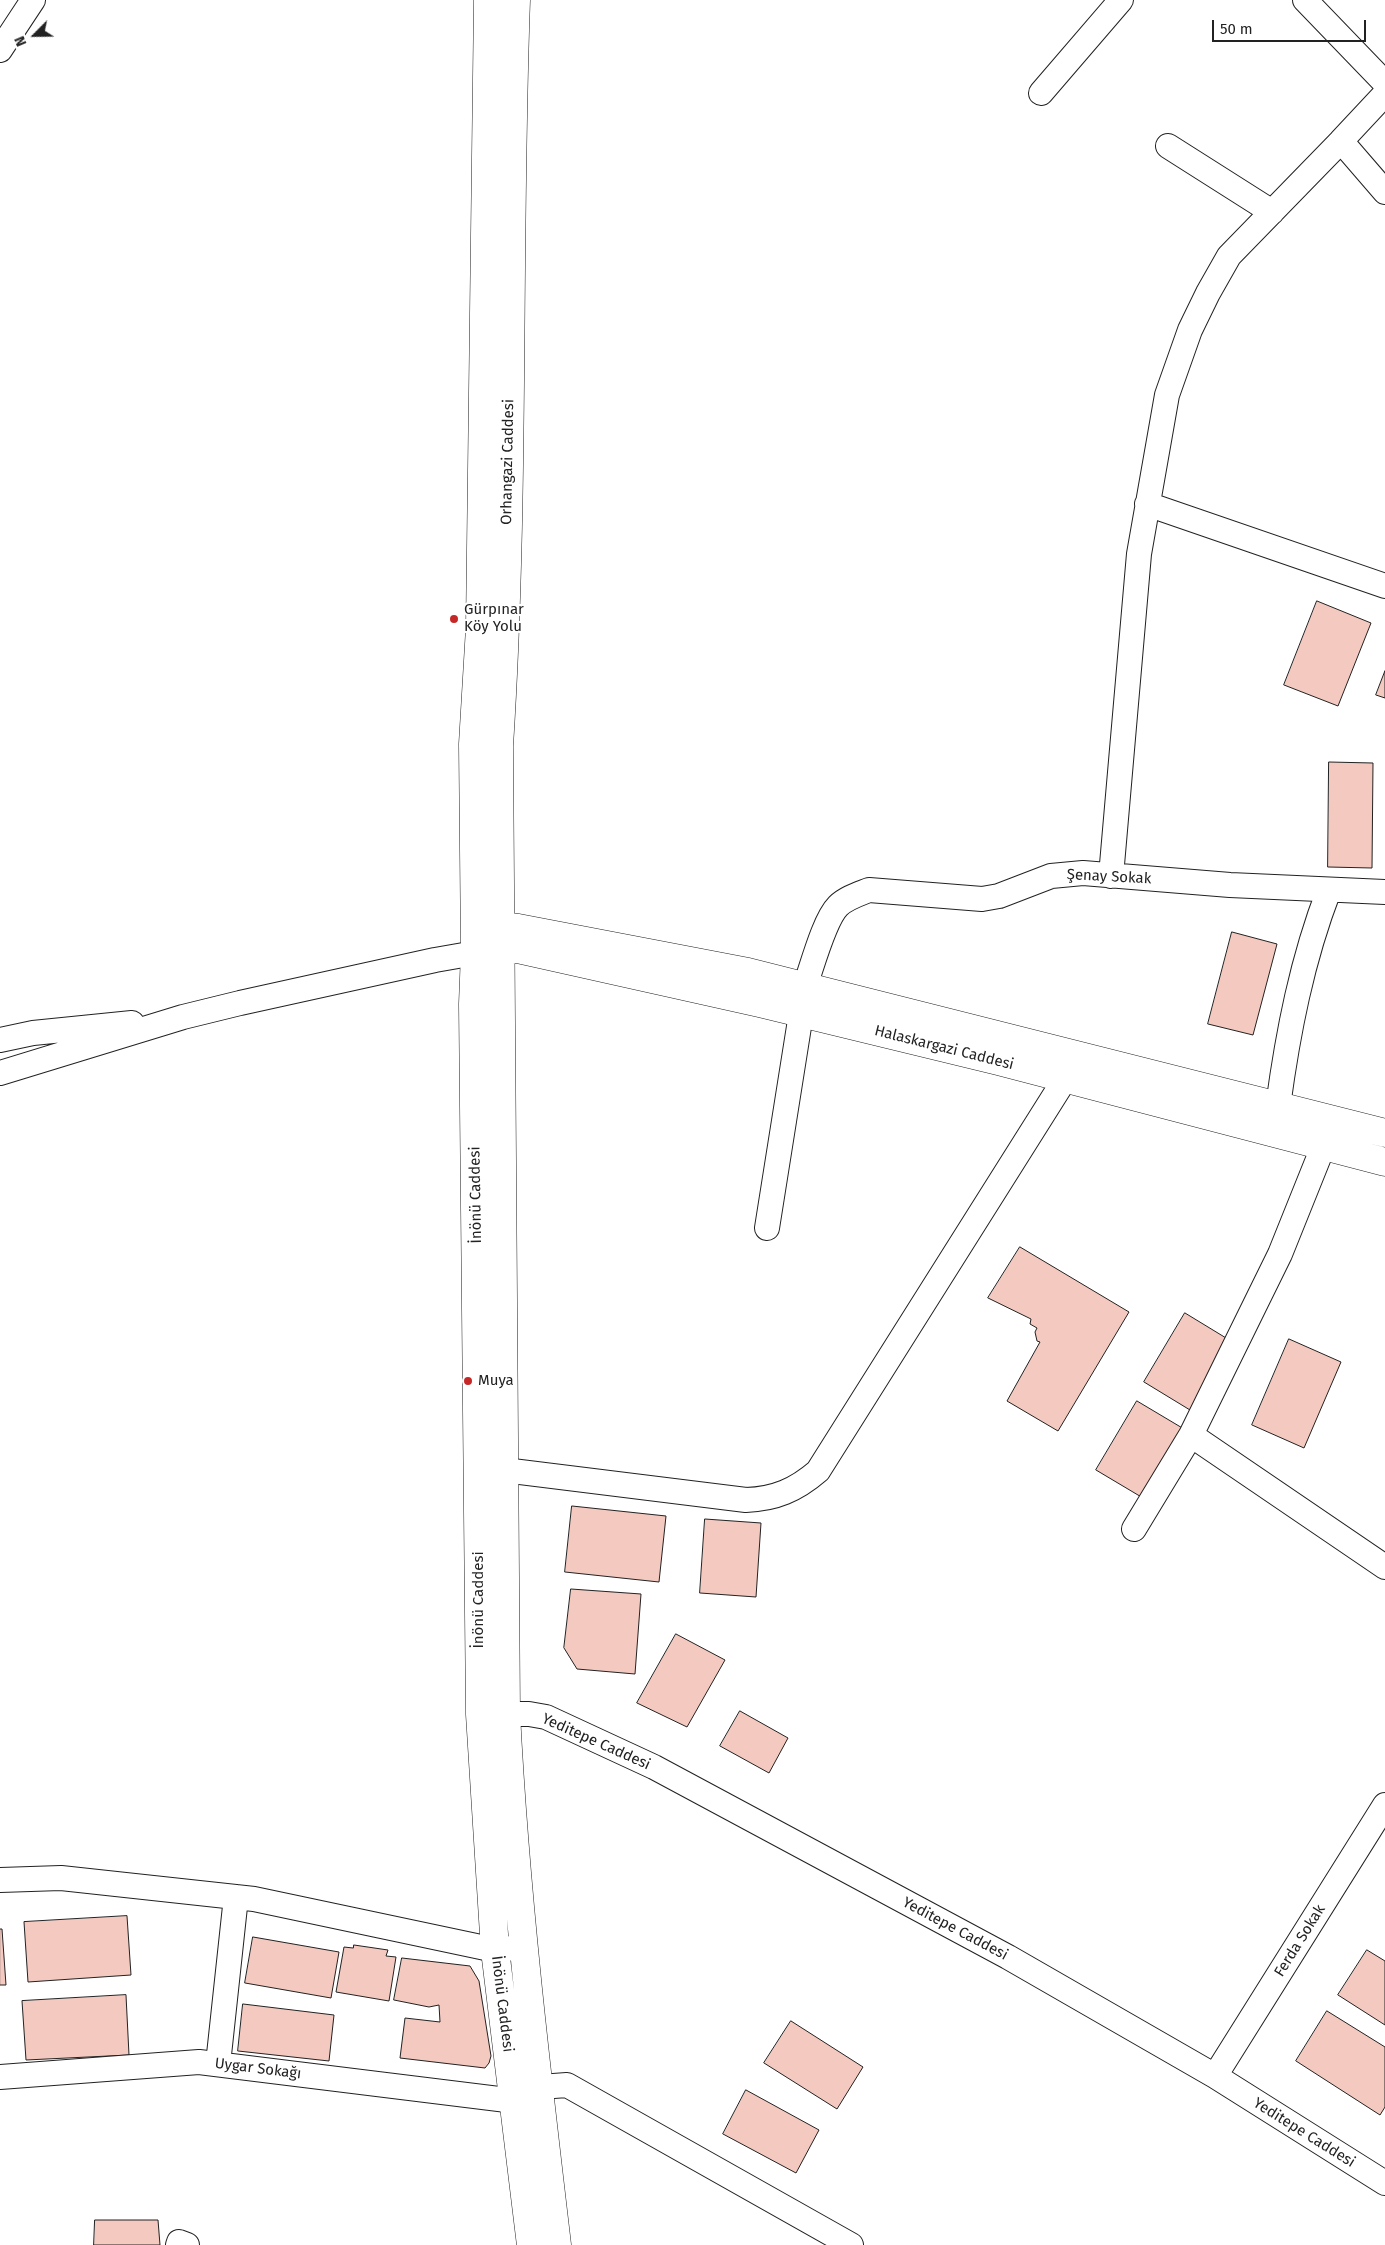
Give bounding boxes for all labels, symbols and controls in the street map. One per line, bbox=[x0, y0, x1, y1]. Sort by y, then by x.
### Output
north arrow bbox=[10, 10, 60, 60]
scale bar bbox=[1215, 10, 1369, 42]
text: 50 m bbox=[1220, 20, 1253, 38]
text: N bbox=[11, 33, 30, 49]
street label: Orhangazi Caddesi bbox=[498, 399, 518, 525]
place label: Gürpınar Köy Yolu bbox=[464, 601, 524, 636]
marker: Gürpınar Köy Yolu bbox=[448, 613, 460, 625]
street label: Şenay Sokak bbox=[1066, 866, 1152, 888]
street label: Halaskargazi Caddesi bbox=[872, 1022, 1016, 1074]
street label: İnönü Caddesi bbox=[466, 1146, 486, 1244]
place label: Muya bbox=[478, 1372, 514, 1390]
marker: Muya bbox=[462, 1375, 474, 1387]
street label: İnönü Caddesi bbox=[470, 1551, 488, 1649]
street label: Yeditepe Caddesi bbox=[539, 1710, 653, 1774]
street label: Yeditepe Caddesi bbox=[899, 1894, 1011, 1964]
street label: Ferda Sokak bbox=[1271, 1902, 1329, 1980]
street label: İnönü Caddesi bbox=[487, 1955, 517, 2053]
street label: Uygar Sokağı bbox=[214, 2055, 302, 2083]
street label: Yeditepe Caddesi bbox=[1250, 2094, 1358, 2172]

